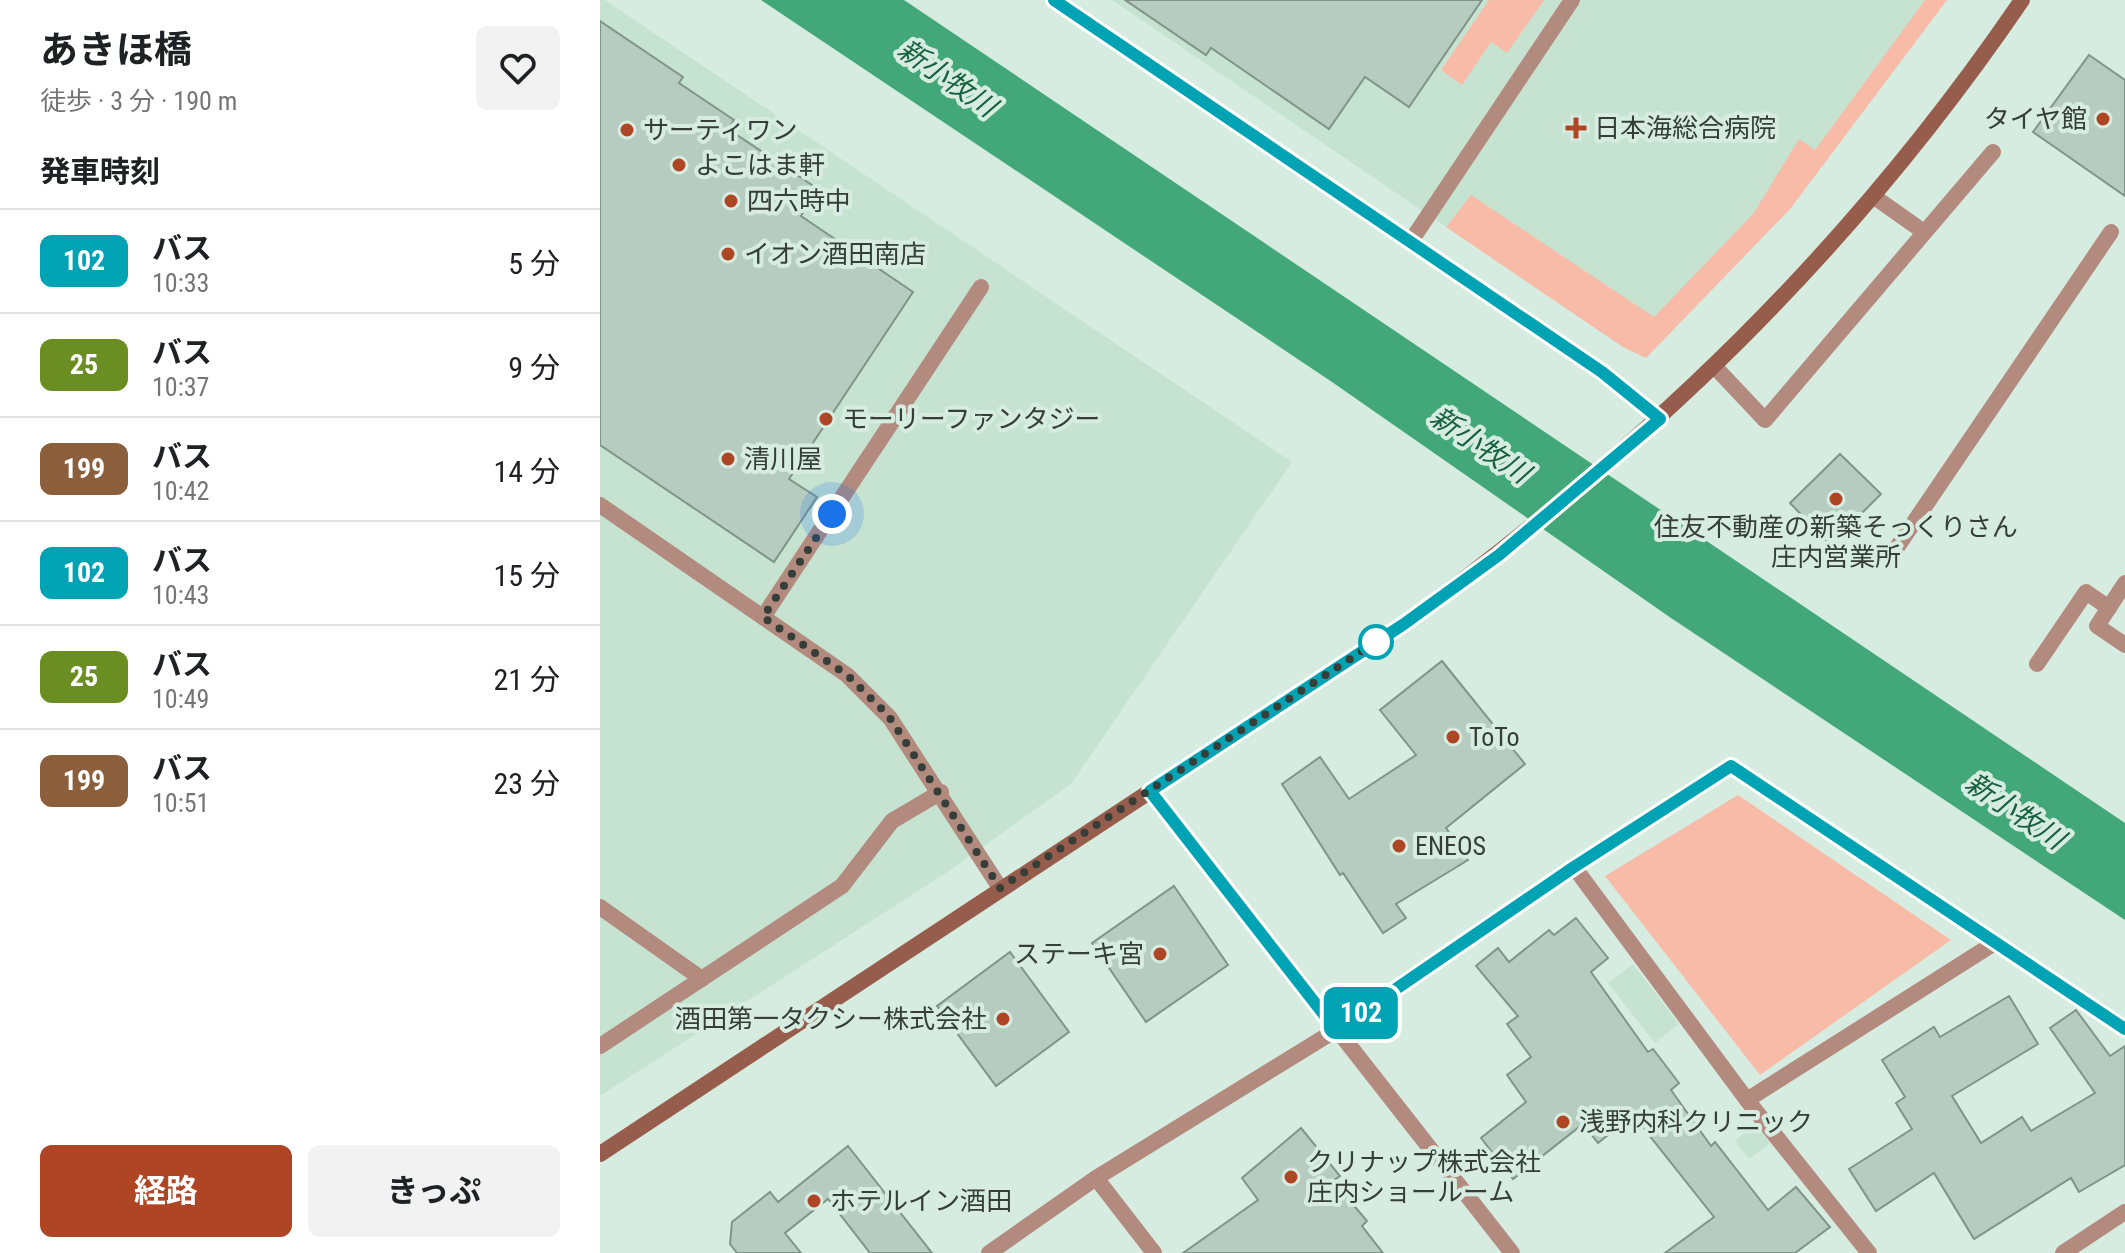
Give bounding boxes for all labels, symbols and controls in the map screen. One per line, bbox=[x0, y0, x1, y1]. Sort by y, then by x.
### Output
button: heart bbox=[476, 26, 560, 110]
text: あきほ橋 bbox=[40, 28, 192, 72]
water label: 新小牧川 bbox=[892, 32, 1005, 125]
text: 徒歩 · 3 分 · 190 m bbox=[40, 86, 237, 116]
place label: タイヤ館 bbox=[1984, 104, 2087, 134]
marker: タイヤ館 bbox=[2094, 110, 2112, 128]
place label: 日本海総合病院 bbox=[1594, 113, 1776, 143]
place label: サーティワン bbox=[643, 115, 797, 145]
marker: 日本海総合病院 bbox=[1565, 117, 1587, 139]
marker: サーティワン bbox=[618, 121, 636, 139]
place label: よこはま軒 bbox=[695, 150, 825, 180]
text: 発車時刻 bbox=[40, 154, 160, 189]
marker: よこはま軒 bbox=[670, 156, 688, 174]
place label: 四六時中 bbox=[747, 186, 851, 216]
marker: 四六時中 bbox=[722, 192, 740, 210]
text: バス bbox=[152, 231, 212, 266]
place label: イオン酒田南店 bbox=[744, 239, 926, 269]
text: 102 bbox=[63, 244, 105, 277]
marker: イオン酒田南店 bbox=[719, 245, 737, 263]
text: 5 分 bbox=[508, 246, 560, 281]
text: 10:33 bbox=[152, 268, 209, 298]
text: バス bbox=[152, 335, 212, 370]
text: 25 bbox=[70, 348, 98, 381]
text: 9 分 bbox=[508, 350, 560, 385]
text: 10:37 bbox=[152, 372, 209, 402]
water label: 新小牧川 bbox=[1424, 400, 1538, 492]
place label: モーリーファンタジー bbox=[842, 404, 1100, 434]
marker: モーリーファンタジー bbox=[817, 410, 835, 428]
text: バス bbox=[152, 439, 212, 474]
place label: 清川屋 bbox=[744, 444, 822, 474]
marker: 清川屋 bbox=[719, 450, 737, 468]
text: 199 bbox=[63, 452, 105, 485]
text: 14 分 bbox=[493, 454, 560, 489]
text: 10:42 bbox=[152, 476, 209, 506]
marker: 住友不動産の新築そっくりさん 庄内営業所 bbox=[1827, 490, 1845, 508]
your location bbox=[812, 494, 852, 534]
place label: 住友不動産の新築そっくりさん 庄内営業所 bbox=[1654, 512, 2018, 572]
text: バス bbox=[152, 543, 212, 578]
text: 102 bbox=[63, 556, 105, 589]
text: 15 分 bbox=[493, 558, 560, 593]
text: 10:43 bbox=[152, 580, 209, 610]
unlabelled marker bbox=[1359, 625, 1393, 659]
text: バス bbox=[152, 647, 212, 682]
text: 25 bbox=[70, 660, 98, 693]
text: 21 分 bbox=[493, 662, 560, 697]
text: 10:49 bbox=[152, 684, 209, 714]
place label: ToTo bbox=[1469, 722, 1520, 752]
marker: ToTo bbox=[1444, 728, 1462, 746]
text: バス bbox=[152, 751, 212, 786]
text: 199 bbox=[63, 764, 105, 797]
text: 23 分 bbox=[493, 766, 560, 801]
water label: 新小牧川 bbox=[1959, 766, 2073, 858]
text: 10:51 bbox=[152, 788, 209, 818]
place label: ENEOS bbox=[1415, 831, 1486, 861]
marker: ENEOS bbox=[1390, 837, 1408, 855]
place label: ステーキ宮 bbox=[1014, 939, 1144, 969]
marker: ステーキ宮 bbox=[1151, 945, 1169, 963]
line badge: 102 bbox=[1315, 987, 1407, 1039]
text: 102 bbox=[1340, 996, 1382, 1029]
place label: 酒田第一タクシー株式会社 bbox=[675, 1004, 987, 1034]
marker: 酒田第一タクシー株式会社 bbox=[994, 1010, 1012, 1028]
place label: 浅野内科クリニック bbox=[1579, 1107, 1813, 1137]
marker: 浅野内科クリニック bbox=[1554, 1113, 1572, 1131]
button: 経路 bbox=[40, 1145, 292, 1237]
button: きっぷ bbox=[308, 1145, 560, 1237]
place label: クリナップ株式会社 庄内ショールーム bbox=[1307, 1147, 1541, 1207]
marker: クリナップ株式会社 庄内ショールーム bbox=[1282, 1168, 1300, 1186]
place label: ホテルイン酒田 bbox=[830, 1186, 1012, 1216]
marker: ホテルイン酒田 bbox=[805, 1192, 823, 1210]

